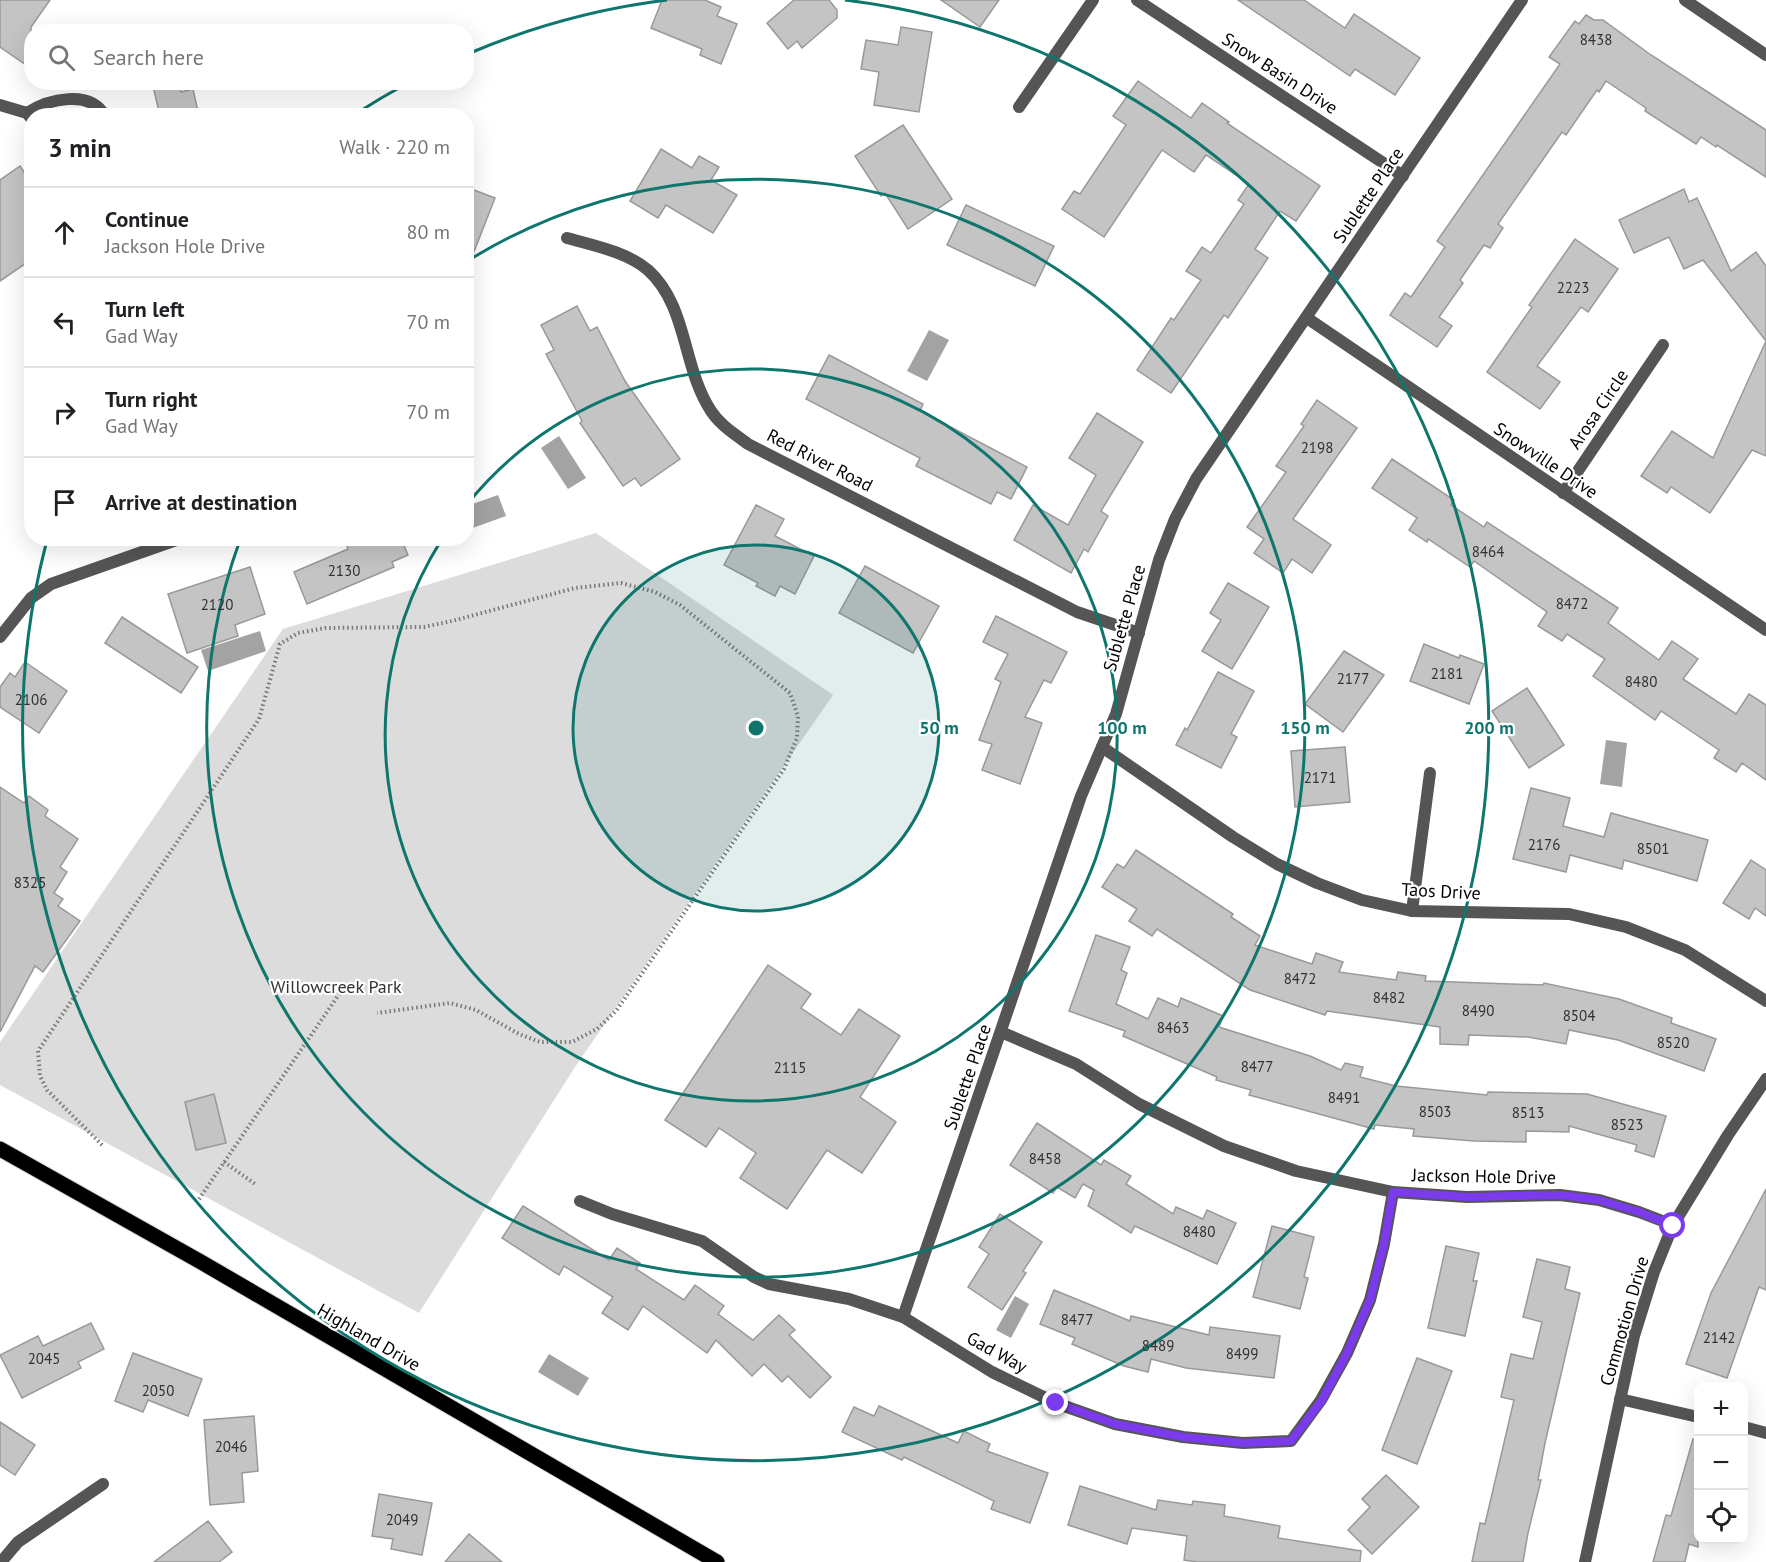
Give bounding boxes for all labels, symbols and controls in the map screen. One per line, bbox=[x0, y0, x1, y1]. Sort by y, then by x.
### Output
search box bbox=[24, 24, 474, 90]
street label: Snow Basin Drive bbox=[1218, 27, 1342, 119]
house number: 8438 bbox=[1580, 30, 1612, 49]
icon: search bbox=[45, 41, 78, 74]
text: Search here bbox=[93, 43, 204, 71]
text: 3 min bbox=[48, 131, 111, 164]
text: Walk · 220 m bbox=[339, 134, 450, 160]
street label: Sublette Place bbox=[1328, 143, 1408, 247]
text: Continue bbox=[105, 205, 189, 233]
icon: ahead bbox=[48, 216, 81, 249]
text: 80 m bbox=[407, 219, 450, 245]
text: Jackson Hole Drive bbox=[105, 233, 265, 259]
house number: 2223 bbox=[1557, 278, 1589, 297]
text: Turn left bbox=[105, 295, 185, 323]
icon: left bbox=[48, 306, 81, 339]
text: 70 m bbox=[407, 309, 450, 335]
text: Gad Way bbox=[105, 323, 178, 349]
street label: Arosa Circle bbox=[1563, 365, 1633, 453]
text: Turn right bbox=[105, 385, 197, 413]
icon: right bbox=[48, 396, 81, 429]
text: 70 m bbox=[407, 399, 450, 425]
text: Gad Way bbox=[105, 413, 178, 439]
street label: Snowville Drive bbox=[1490, 417, 1602, 503]
street label: Red River Road bbox=[763, 423, 877, 497]
house number: 2198 bbox=[1301, 438, 1333, 457]
icon: arrive bbox=[48, 486, 81, 519]
text: Arrive at destination bbox=[105, 488, 297, 516]
house number: 8464 bbox=[1472, 542, 1504, 561]
house number: 2130 bbox=[328, 561, 360, 580]
street label: Sublette Place bbox=[1098, 562, 1150, 674]
house number: 8472 bbox=[1556, 594, 1588, 613]
house number: 2120 bbox=[201, 595, 233, 614]
house number: 2181 bbox=[1431, 664, 1463, 683]
house number: 2177 bbox=[1337, 669, 1369, 688]
house number: 8480 bbox=[1625, 672, 1657, 691]
house number: 2106 bbox=[15, 690, 47, 709]
text: 50 m bbox=[919, 716, 959, 739]
text: 100 m bbox=[1097, 716, 1147, 739]
text: 150 m bbox=[1280, 716, 1330, 739]
text: 200 m bbox=[1464, 716, 1514, 739]
centre of rings bbox=[746, 718, 766, 738]
house number: 2171 bbox=[1304, 768, 1336, 787]
house number: 2176 bbox=[1528, 835, 1560, 854]
house number: 8501 bbox=[1637, 839, 1669, 858]
house number: 8325 bbox=[14, 873, 46, 892]
street label: Taos Drive bbox=[1401, 877, 1481, 905]
house number: 8472 bbox=[1284, 969, 1316, 988]
park label: Willowcreek Park bbox=[270, 975, 402, 998]
house number: 8482 bbox=[1373, 988, 1405, 1007]
house number: 8490 bbox=[1462, 1001, 1494, 1020]
house number: 8504 bbox=[1563, 1006, 1595, 1025]
house number: 8463 bbox=[1157, 1018, 1189, 1037]
street label: Sublette Place bbox=[938, 1021, 996, 1133]
house number: 8520 bbox=[1657, 1033, 1689, 1052]
house number: 8477 bbox=[1241, 1057, 1273, 1076]
house number: 2115 bbox=[774, 1058, 806, 1077]
house number: 8491 bbox=[1328, 1088, 1360, 1107]
house number: 8503 bbox=[1419, 1102, 1451, 1121]
house number: 8513 bbox=[1512, 1103, 1544, 1122]
house number: 8523 bbox=[1611, 1115, 1643, 1134]
house number: 8458 bbox=[1029, 1149, 1061, 1168]
street label: Jackson Hole Drive bbox=[1411, 1163, 1556, 1189]
route start bbox=[1659, 1212, 1685, 1238]
house number: 8480 bbox=[1183, 1222, 1215, 1241]
street label: Commotion Drive bbox=[1595, 1254, 1653, 1388]
street label: Highland Drive bbox=[313, 1298, 425, 1376]
house number: 8477 bbox=[1061, 1310, 1093, 1329]
street label: Gad Way bbox=[963, 1326, 1032, 1378]
house number: 2142 bbox=[1703, 1328, 1735, 1347]
house number: 8489 bbox=[1142, 1336, 1174, 1355]
house number: 8499 bbox=[1226, 1344, 1258, 1363]
house number: 2045 bbox=[28, 1349, 60, 1368]
house number: 2050 bbox=[142, 1381, 174, 1400]
map controls bbox=[1694, 1382, 1748, 1544]
button: + bbox=[1694, 1382, 1748, 1436]
route end bbox=[1042, 1389, 1068, 1415]
button: − bbox=[1694, 1436, 1748, 1490]
house number: 2046 bbox=[215, 1437, 247, 1456]
button: locate bbox=[1694, 1490, 1748, 1544]
house number: 2049 bbox=[386, 1510, 418, 1529]

